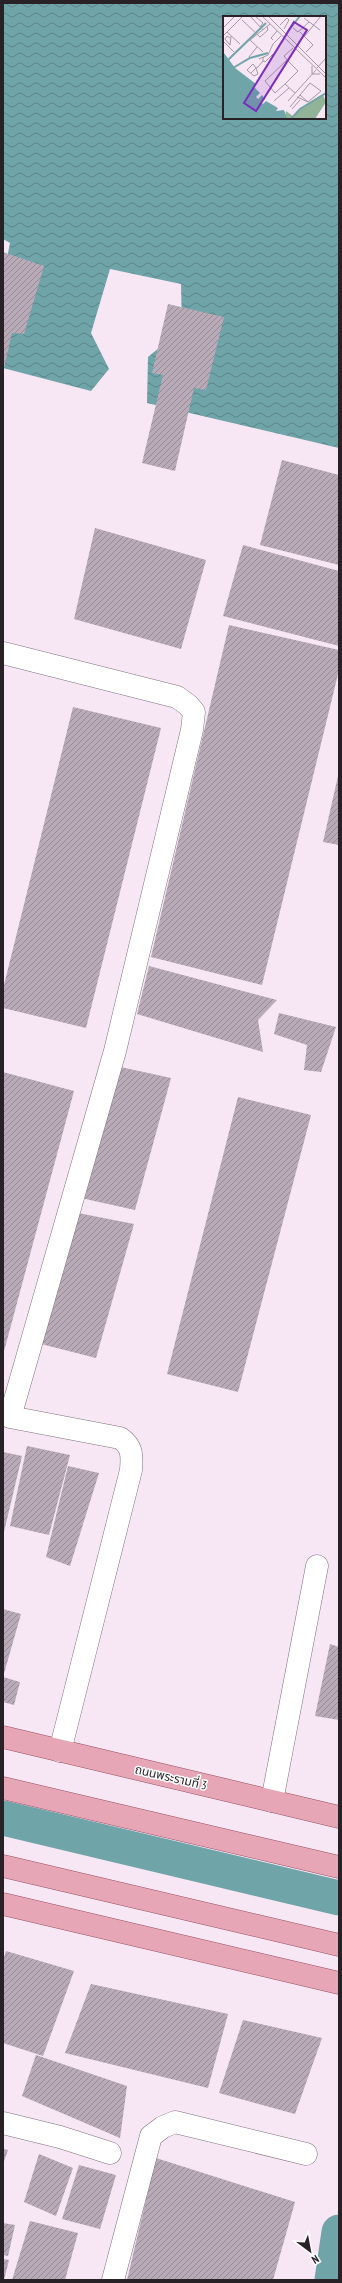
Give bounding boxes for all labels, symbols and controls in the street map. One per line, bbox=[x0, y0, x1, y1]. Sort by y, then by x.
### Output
inset map bbox=[223, 16, 326, 119]
street label: ถนนพระรามที่ 3 bbox=[133, 1760, 209, 1793]
north arrow bbox=[290, 2231, 330, 2271]
text: N bbox=[309, 2252, 322, 2267]

